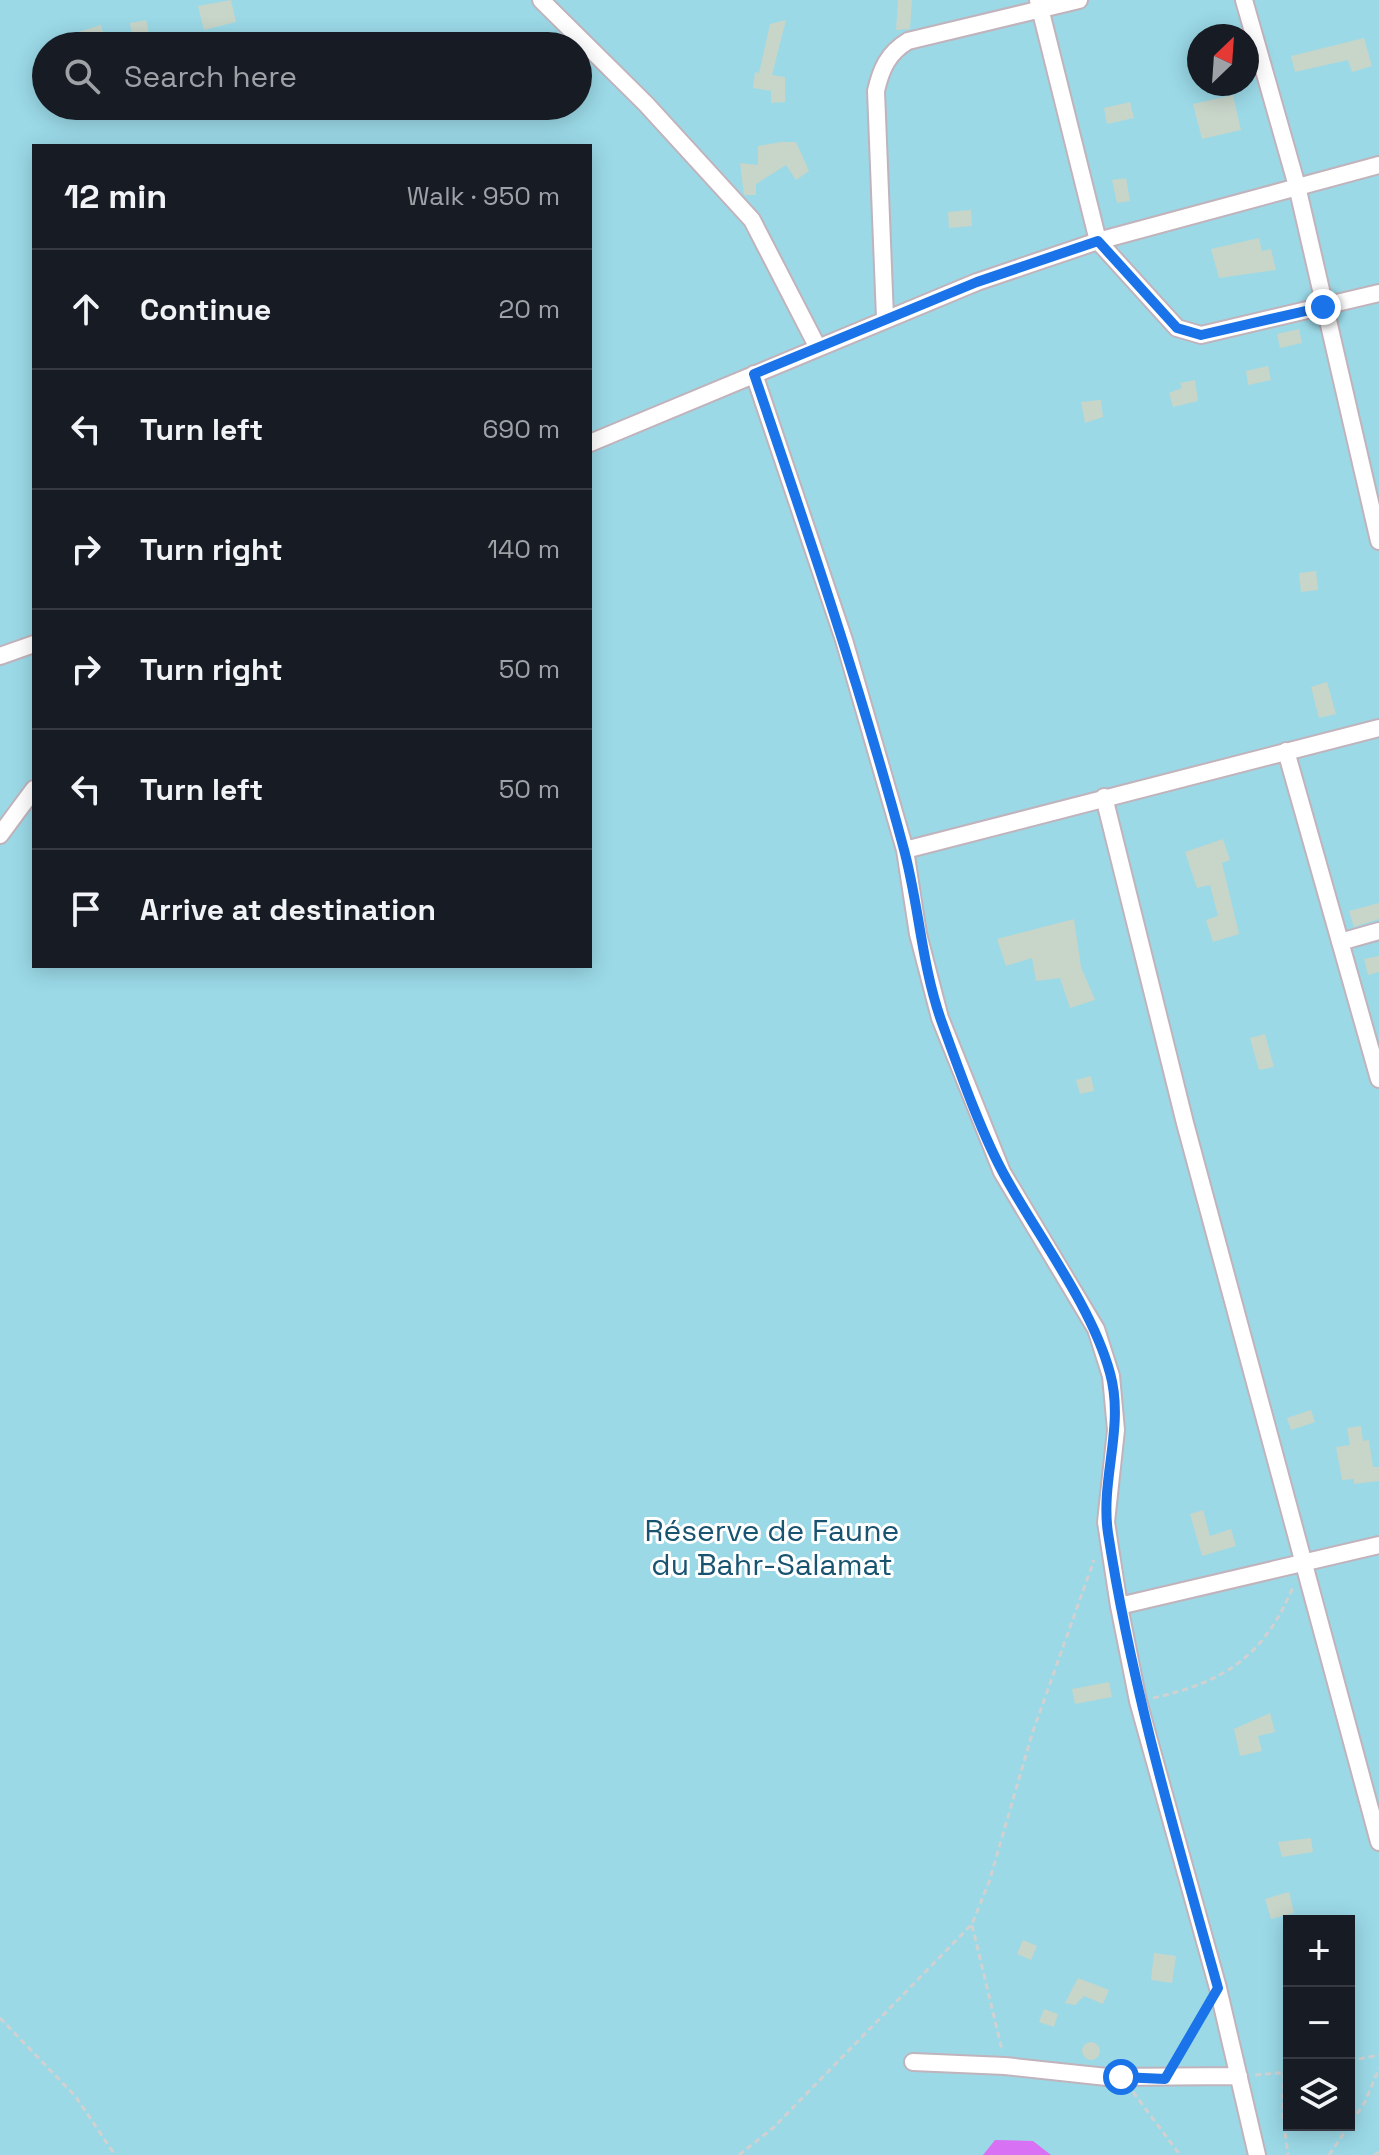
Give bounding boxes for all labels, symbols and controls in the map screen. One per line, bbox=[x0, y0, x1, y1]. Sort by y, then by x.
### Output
north arrow bbox=[1187, 24, 1259, 96]
search box bbox=[32, 32, 592, 120]
icon: search bbox=[60, 54, 104, 98]
text: Search here bbox=[124, 57, 297, 96]
text: 12 min bbox=[64, 175, 167, 218]
text: Walk · 950 m bbox=[407, 179, 560, 213]
icon: ahead bbox=[64, 287, 108, 331]
route end bbox=[1305, 289, 1341, 325]
text: Continue bbox=[140, 290, 271, 329]
text: 20 m bbox=[499, 292, 560, 326]
icon: left bbox=[64, 407, 108, 451]
text: Turn left bbox=[140, 410, 263, 449]
text: 690 m bbox=[482, 412, 560, 446]
icon: right bbox=[64, 527, 108, 571]
text: Turn right bbox=[140, 530, 283, 569]
text: 140 m bbox=[487, 532, 560, 566]
icon: right bbox=[64, 647, 108, 691]
text: Turn right bbox=[140, 650, 283, 689]
text: 50 m bbox=[499, 652, 560, 686]
icon: left bbox=[64, 767, 108, 811]
text: Turn left bbox=[140, 770, 263, 809]
text: 50 m bbox=[499, 772, 560, 806]
icon: arrive bbox=[64, 887, 108, 931]
text: Arrive at destination bbox=[140, 890, 436, 929]
park label: Réserve de Faune du Bahr-Salamat bbox=[645, 1511, 899, 1584]
map controls bbox=[1283, 1915, 1355, 2131]
button: + bbox=[1283, 1915, 1355, 1987]
button: − bbox=[1283, 1987, 1355, 2059]
route start bbox=[1103, 2059, 1139, 2095]
button: layers bbox=[1283, 2059, 1355, 2131]

